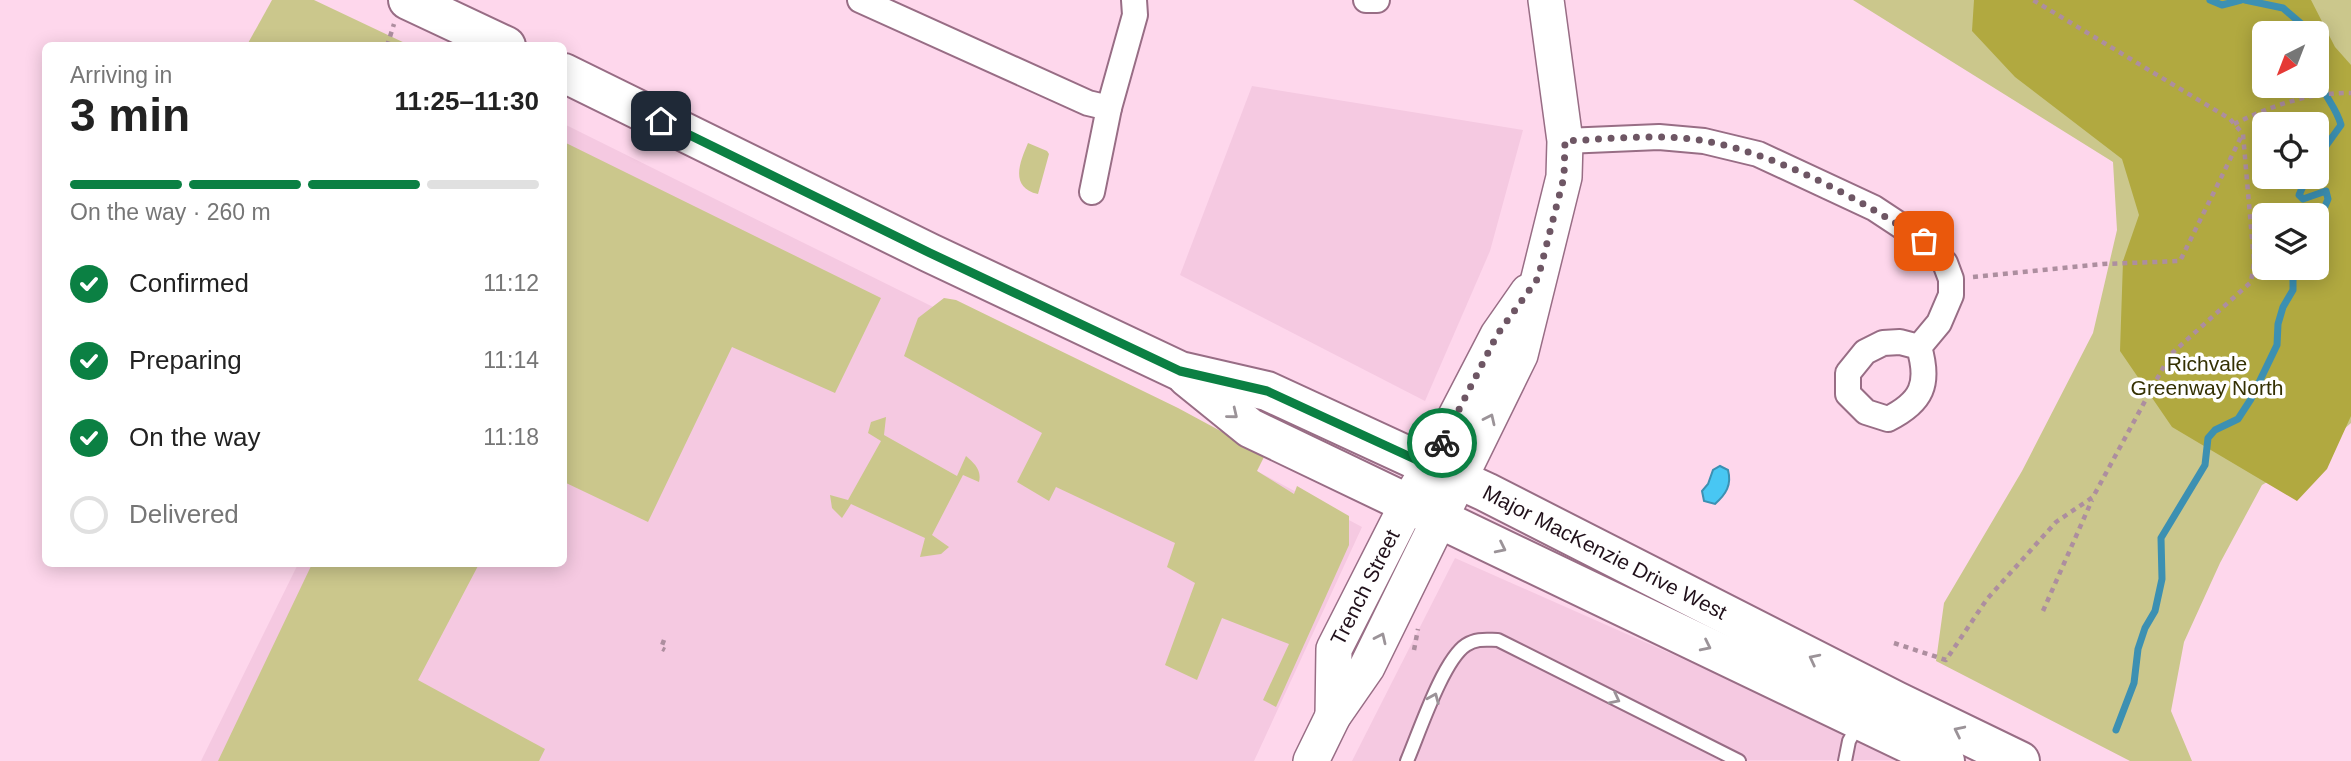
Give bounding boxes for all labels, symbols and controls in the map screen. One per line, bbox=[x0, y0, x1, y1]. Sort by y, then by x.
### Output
north arrow bbox=[2252, 21, 2329, 98]
map controls bbox=[2252, 21, 2329, 280]
text: Arriving in bbox=[70, 62, 172, 88]
text: 11:25–11:30 bbox=[394, 86, 539, 116]
text: 3 min bbox=[70, 89, 190, 141]
pin bbox=[631, 91, 691, 151]
icon: home bbox=[642, 102, 680, 140]
button: locate bbox=[2252, 112, 2329, 189]
text: On the way · 260 m bbox=[70, 199, 271, 225]
button: layers bbox=[2252, 203, 2329, 280]
pin bbox=[1894, 211, 1954, 271]
icon: bag bbox=[1905, 222, 1943, 260]
icon: check bbox=[70, 265, 108, 303]
text: Confirmed bbox=[129, 268, 249, 298]
text: 11:12 bbox=[483, 270, 539, 296]
icon: check bbox=[70, 342, 108, 380]
text: Preparing bbox=[129, 345, 242, 375]
text: 11:14 bbox=[483, 347, 539, 373]
park label: Richvale Greenway North bbox=[2131, 352, 2283, 399]
one-way arrow bbox=[1226, 406, 1238, 419]
courier bbox=[1407, 408, 1477, 478]
one-way arrow bbox=[1482, 414, 1496, 426]
icon: check bbox=[70, 419, 108, 457]
text: On the way bbox=[129, 422, 261, 452]
text: 11:18 bbox=[483, 424, 539, 450]
icon: bike bbox=[1423, 424, 1461, 462]
street label: Major MacKenzie Drive West bbox=[1479, 480, 1731, 624]
text: Delivered bbox=[129, 499, 239, 529]
street label: Trench Street bbox=[1326, 525, 1404, 649]
one-way arrow bbox=[1494, 540, 1506, 554]
one-way arrow bbox=[1373, 633, 1387, 645]
one-way arrow bbox=[1699, 638, 1711, 652]
one-way arrow bbox=[1809, 654, 1821, 667]
one-way arrow bbox=[1608, 690, 1620, 704]
one-way arrow bbox=[1426, 693, 1440, 706]
one-way arrow bbox=[1954, 725, 1966, 739]

